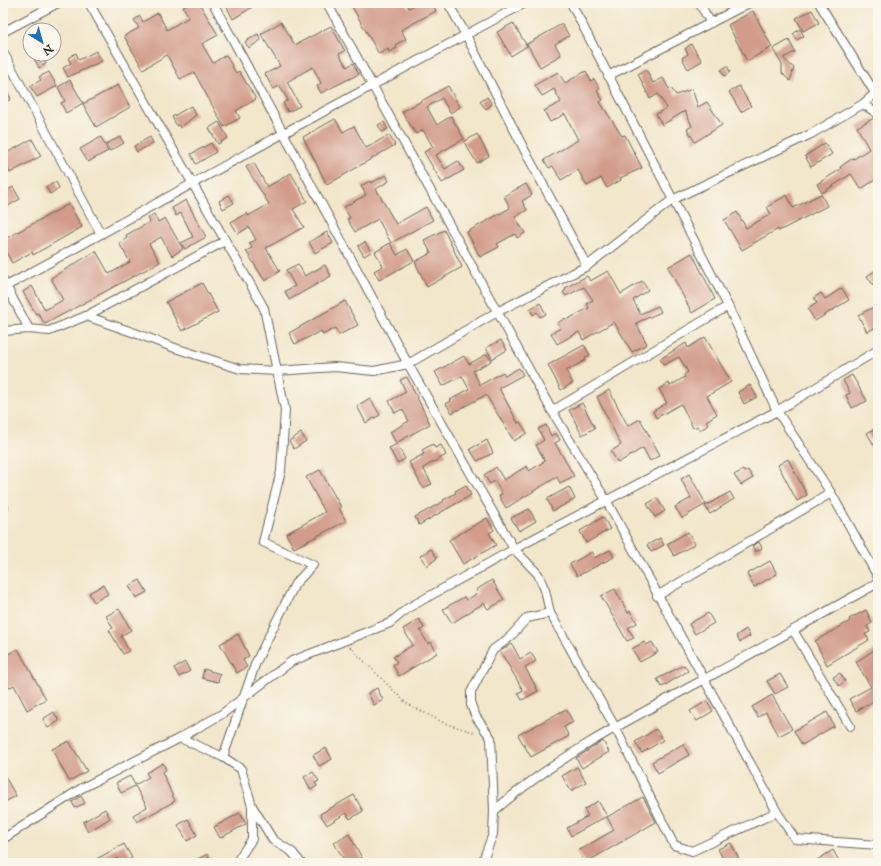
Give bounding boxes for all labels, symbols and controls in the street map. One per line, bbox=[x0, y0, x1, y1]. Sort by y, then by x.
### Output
north arrow bbox=[22, 22, 62, 62]
text: N bbox=[39, 40, 56, 58]

